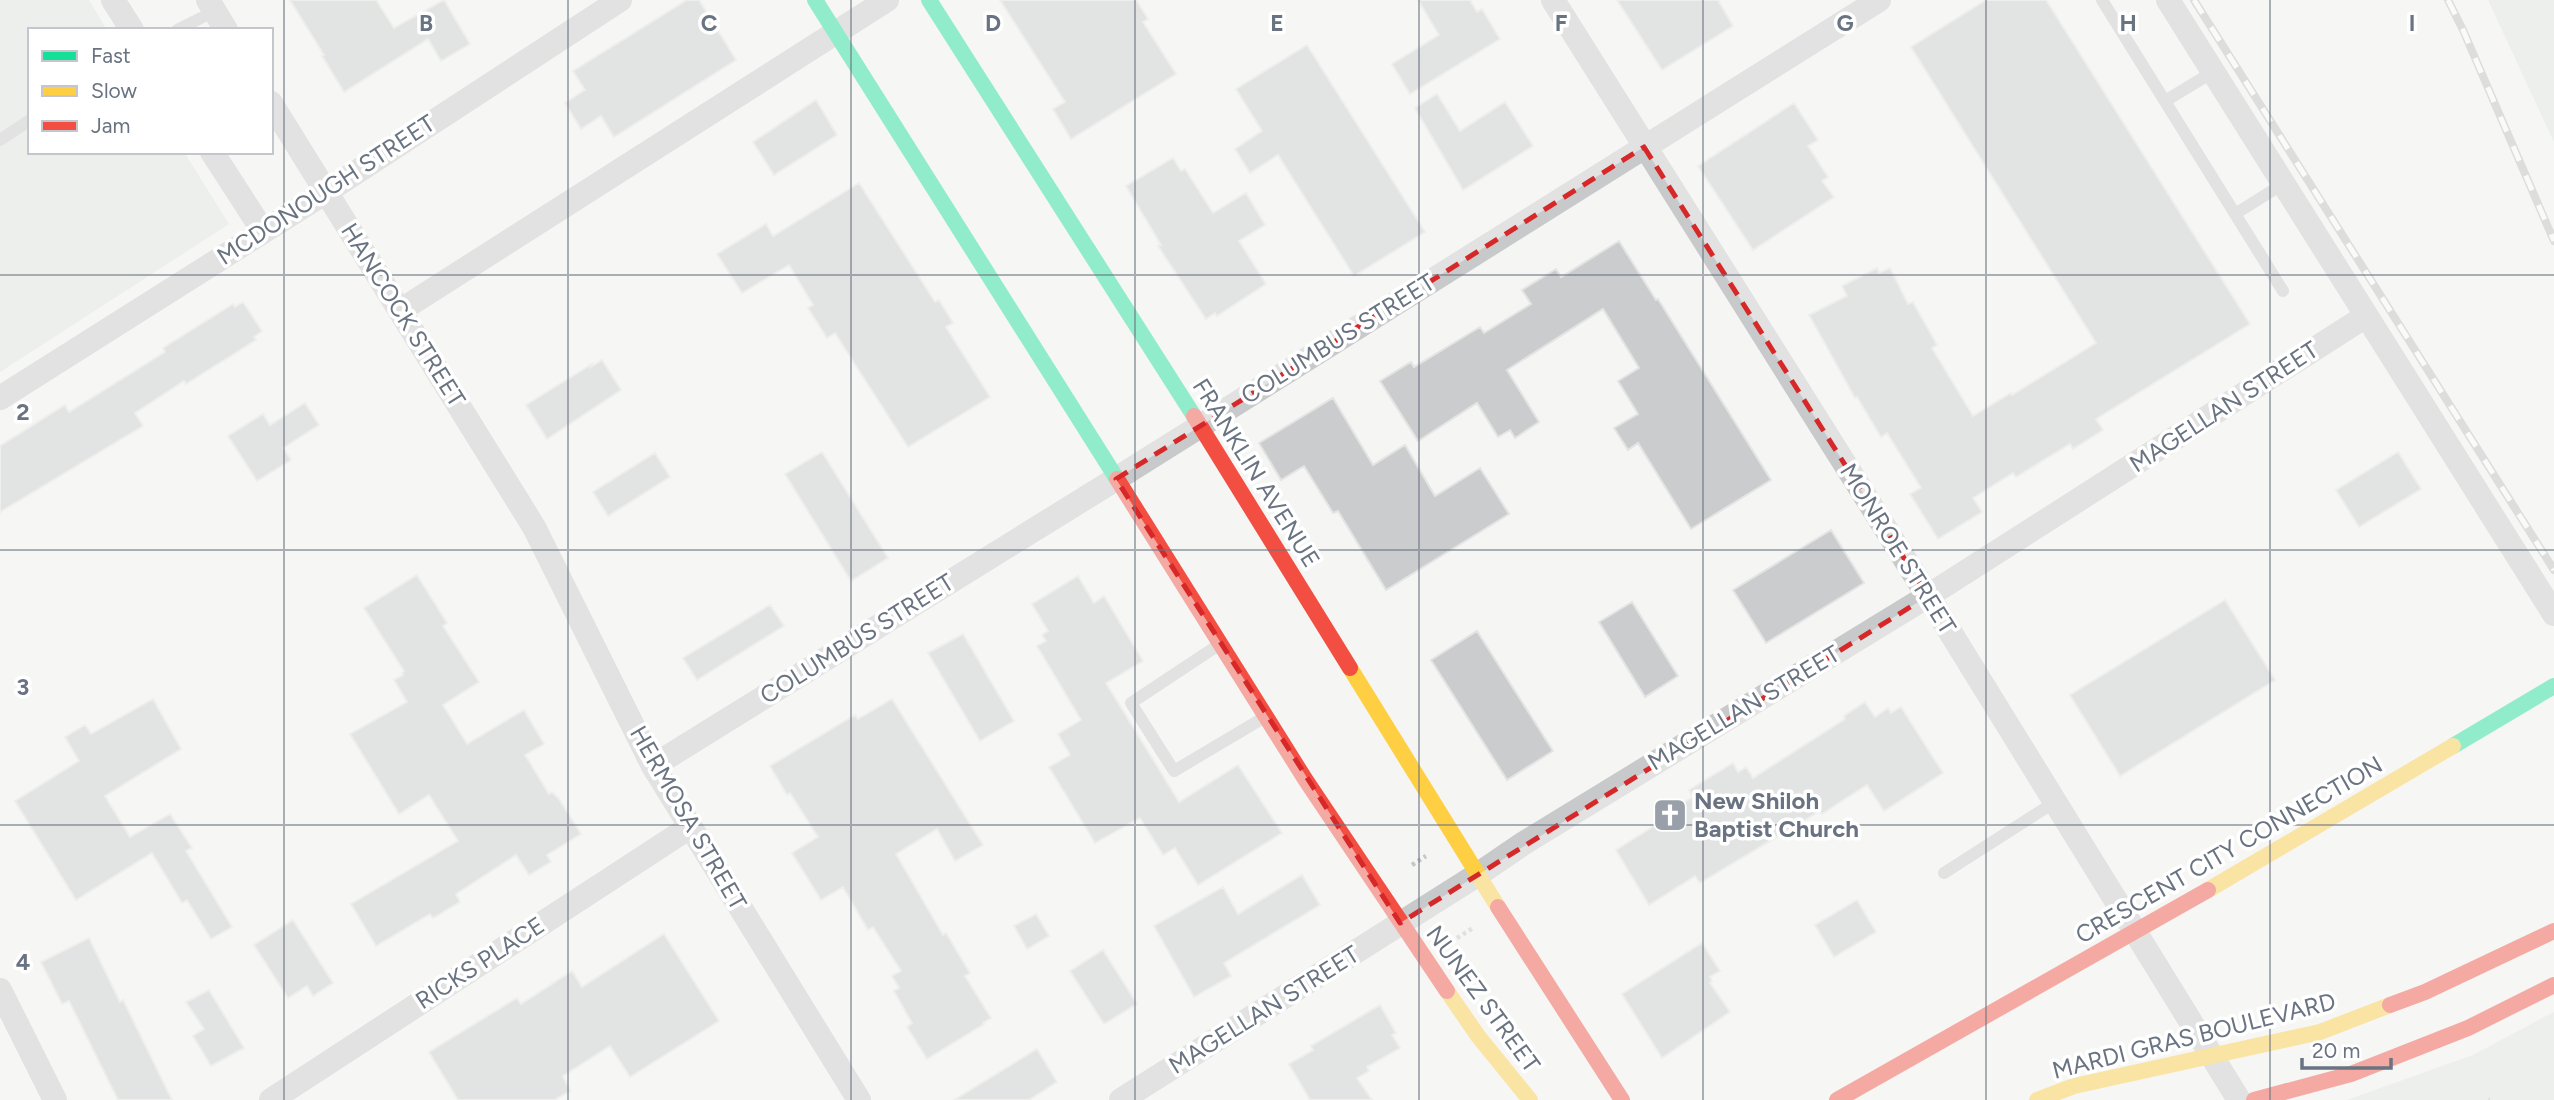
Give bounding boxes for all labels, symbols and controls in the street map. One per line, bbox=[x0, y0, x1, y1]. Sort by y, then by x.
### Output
text: B bbox=[419, 9, 433, 37]
text: C bbox=[701, 9, 718, 37]
text: D bbox=[985, 9, 1001, 37]
text: E bbox=[1270, 9, 1284, 37]
text: F bbox=[1555, 9, 1568, 37]
text: G bbox=[1836, 9, 1854, 37]
text: H bbox=[2119, 9, 2137, 37]
text: I bbox=[2409, 9, 2415, 37]
legend bbox=[28, 28, 273, 154]
text: Fast bbox=[91, 43, 131, 68]
text: Slow bbox=[91, 78, 137, 103]
street label: MCDONOUGH STREET bbox=[211, 108, 440, 271]
text: Jam bbox=[91, 113, 130, 138]
street label: HANCOCK STREET bbox=[335, 217, 472, 412]
street label: COLUMBUS STREET bbox=[1236, 267, 1440, 410]
street label: MAGELLAN STREET bbox=[2124, 335, 2323, 478]
street label: FRANKLIN AVENUE bbox=[1187, 373, 1326, 572]
text: 2 bbox=[16, 398, 30, 426]
street label: MONROE STREET bbox=[1834, 458, 1963, 640]
street label: COLUMBUS STREET bbox=[755, 567, 959, 710]
street label: MAGELLAN STREET bbox=[1643, 639, 1845, 776]
text: 3 bbox=[17, 673, 29, 701]
street label: HERMOSA STREET bbox=[624, 721, 753, 915]
street label: CRESCENT CITY CONNECTION bbox=[2070, 750, 2387, 950]
place label: New Shiloh Baptist Church bbox=[1694, 786, 1859, 843]
church icon: New Shiloh Baptist Church bbox=[1651, 796, 1689, 834]
street label: RICKS PLACE bbox=[410, 910, 550, 1015]
street label: NUNEZ STREET bbox=[1420, 920, 1546, 1078]
street label: MAGELLAN STREET bbox=[1163, 939, 1364, 1080]
text: 4 bbox=[16, 948, 30, 976]
street label: MARDI GRAS BOULEVARD bbox=[2049, 986, 2339, 1085]
scale bar bbox=[2302, 1026, 2391, 1070]
text: 20 m bbox=[2312, 1038, 2360, 1063]

